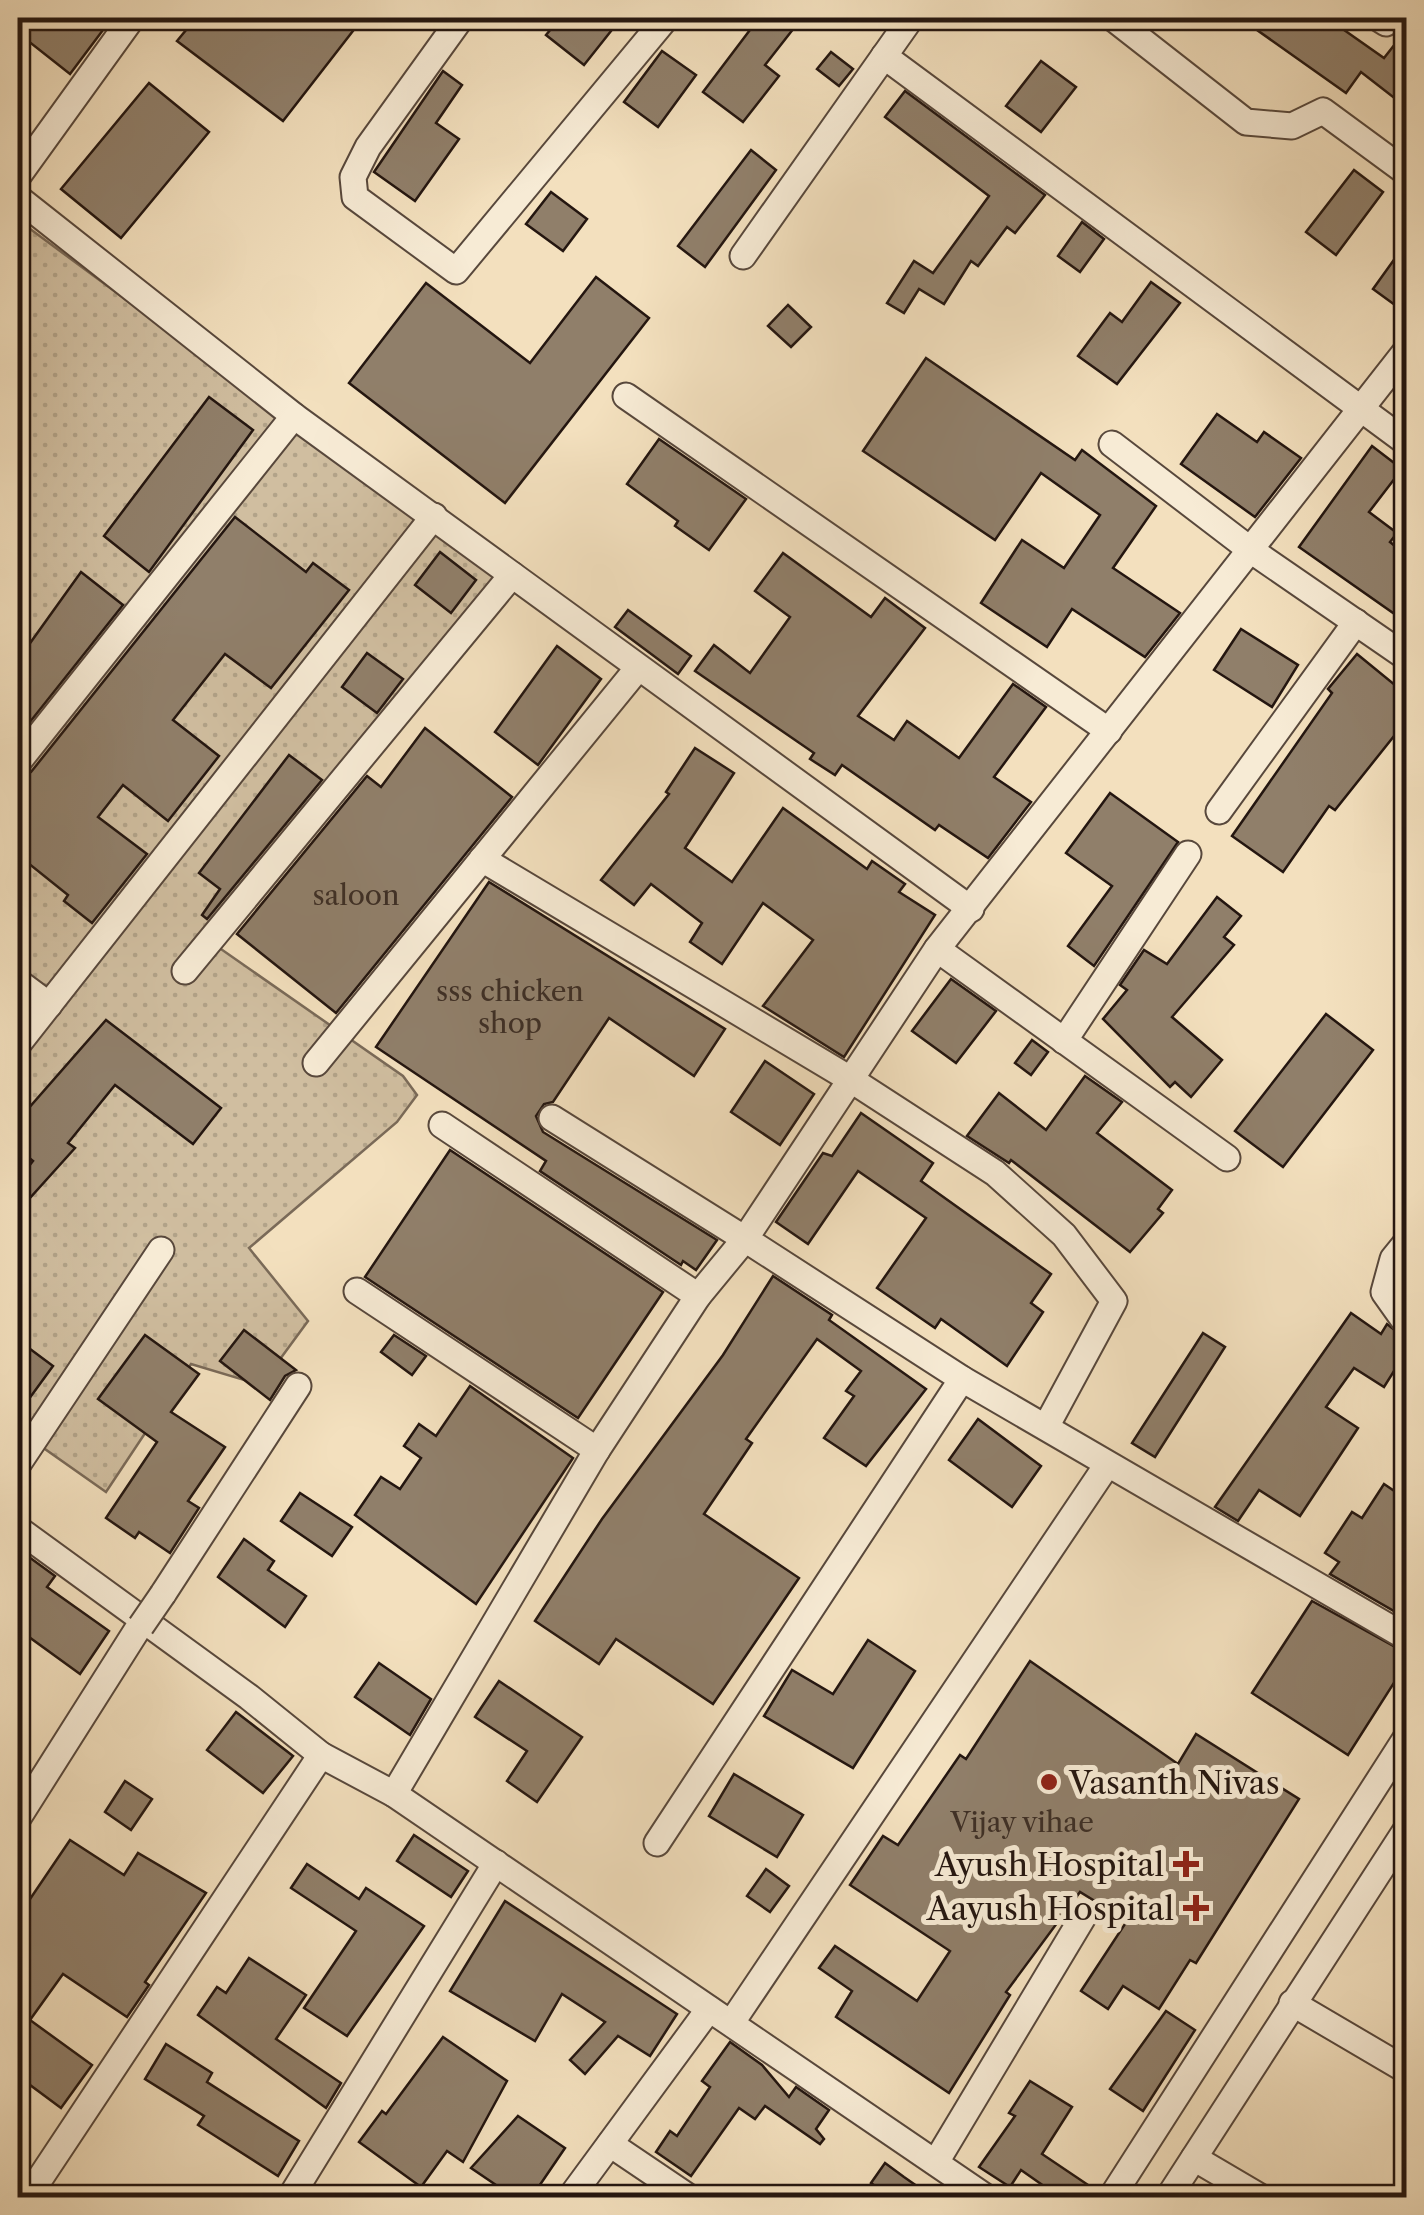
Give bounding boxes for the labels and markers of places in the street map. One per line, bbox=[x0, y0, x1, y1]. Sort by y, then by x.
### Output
place label: Vasanth Nivas bbox=[1068, 1763, 1280, 1802]
marker: Vasanth Nivas bbox=[1038, 1771, 1060, 1793]
place label: Ayush Hospital bbox=[934, 1845, 1164, 1884]
marker: Ayush Hospital bbox=[1173, 1851, 1199, 1877]
place label: Aayush Hospital bbox=[926, 1889, 1174, 1928]
marker: Aayush Hospital bbox=[1183, 1895, 1209, 1921]

